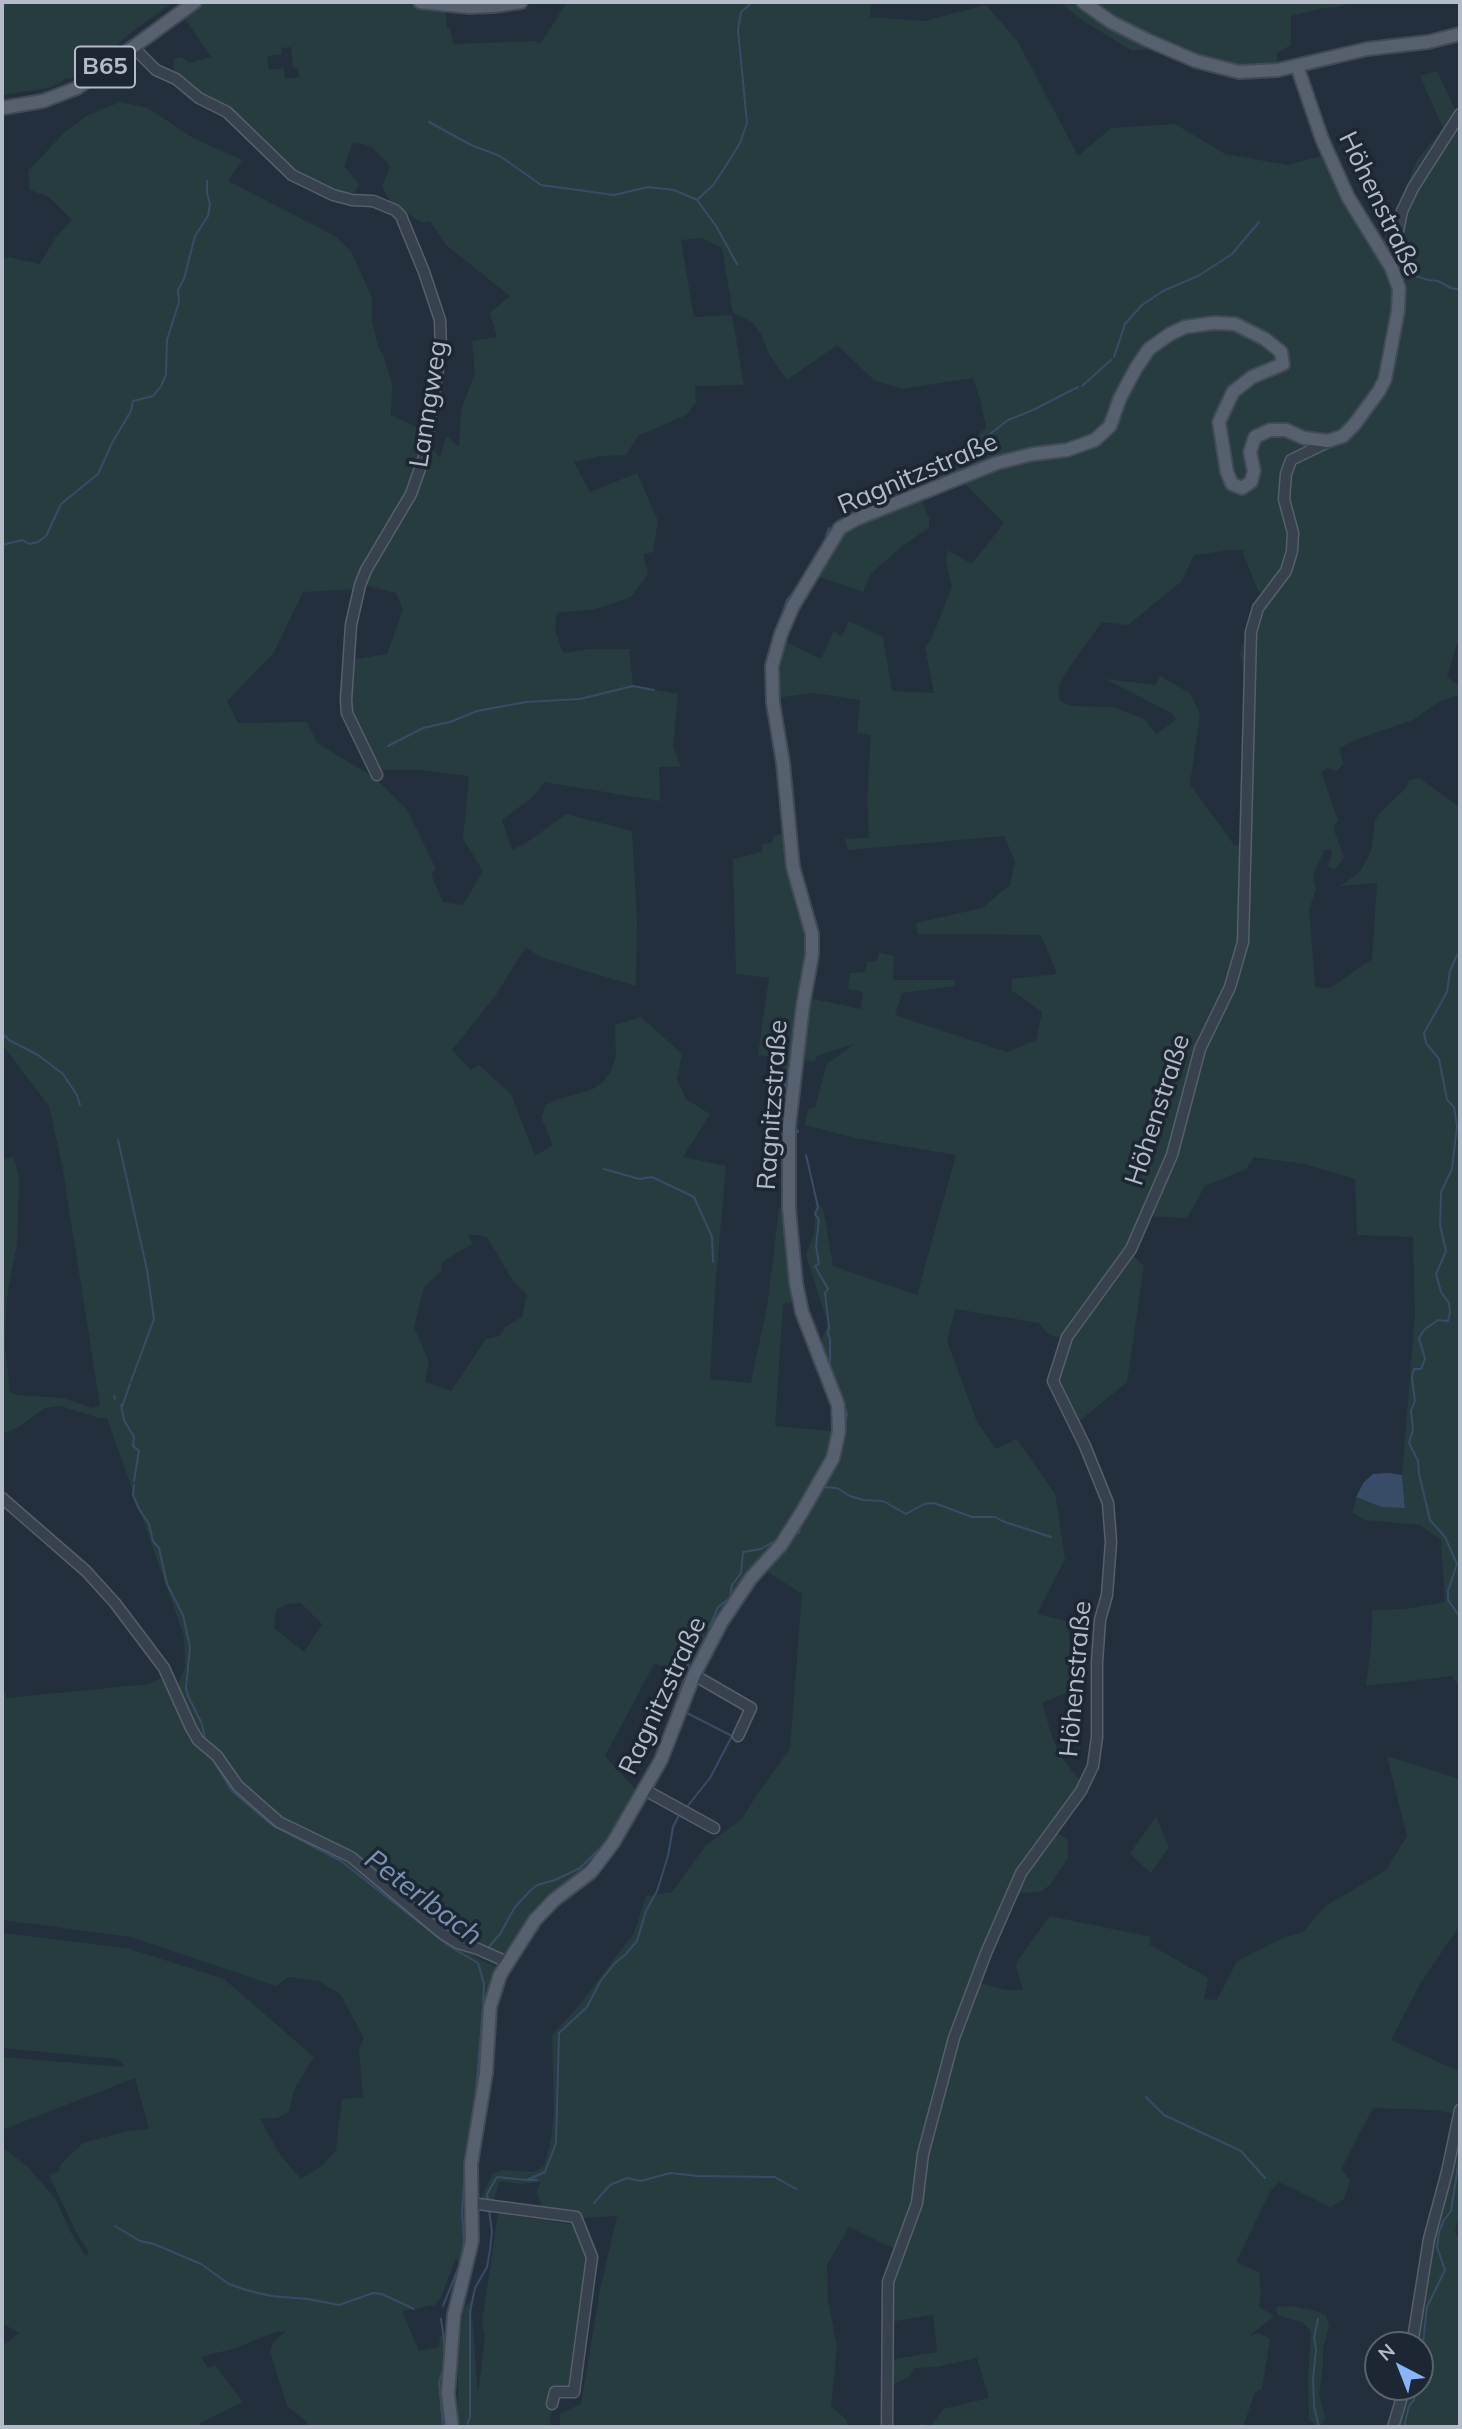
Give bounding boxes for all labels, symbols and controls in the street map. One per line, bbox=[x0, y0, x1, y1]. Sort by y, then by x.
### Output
road number: B65 bbox=[75, 46, 135, 88]
street label: Höhenstraße bbox=[1332, 127, 1428, 281]
street label: Lanngweg bbox=[404, 338, 454, 470]
street label: Ragnitzstraße bbox=[833, 426, 1003, 522]
street label: Ragnitzstraße bbox=[751, 1019, 795, 1191]
street label: Höhenstraße bbox=[1119, 1031, 1197, 1189]
street label: Höhenstraße bbox=[1054, 1600, 1098, 1758]
street label: Ragnitzstraße bbox=[613, 1612, 713, 1780]
water label: Peterlbach bbox=[358, 1843, 488, 1953]
north arrow bbox=[1364, 2331, 1434, 2401]
text: N bbox=[1373, 2338, 1400, 2366]

